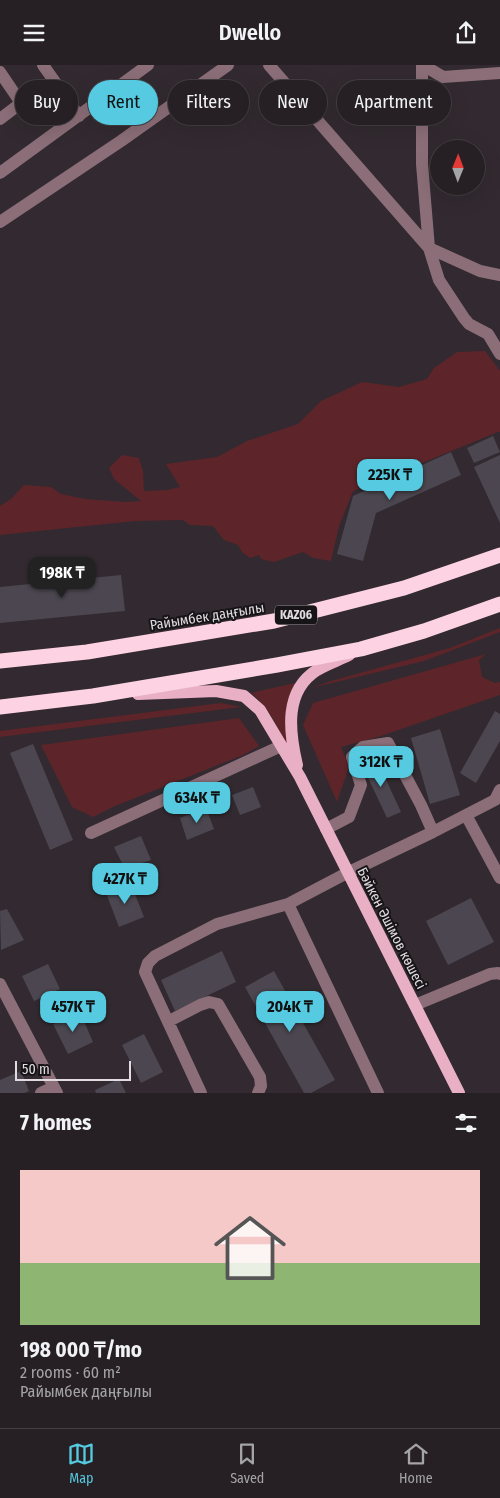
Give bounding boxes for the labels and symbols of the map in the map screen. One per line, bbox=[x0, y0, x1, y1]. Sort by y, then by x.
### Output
north arrow bbox=[430, 140, 485, 195]
pin: 225K ₸ bbox=[349, 459, 431, 501]
pin: 198K ₸ bbox=[21, 557, 103, 599]
street label: Райымбек даңғылы bbox=[149, 599, 266, 634]
road number: KАZ06 bbox=[275, 605, 317, 625]
pin: 312K ₸ bbox=[340, 745, 422, 788]
pin: 634K ₸ bbox=[156, 781, 238, 824]
pin: 427K ₸ bbox=[84, 863, 166, 905]
street label: Бәйкен Әшімов көшесі bbox=[354, 865, 430, 992]
pin: 457K ₸ bbox=[32, 991, 114, 1033]
pin: 204K ₸ bbox=[249, 991, 331, 1033]
scale bar bbox=[15, 1058, 131, 1081]

